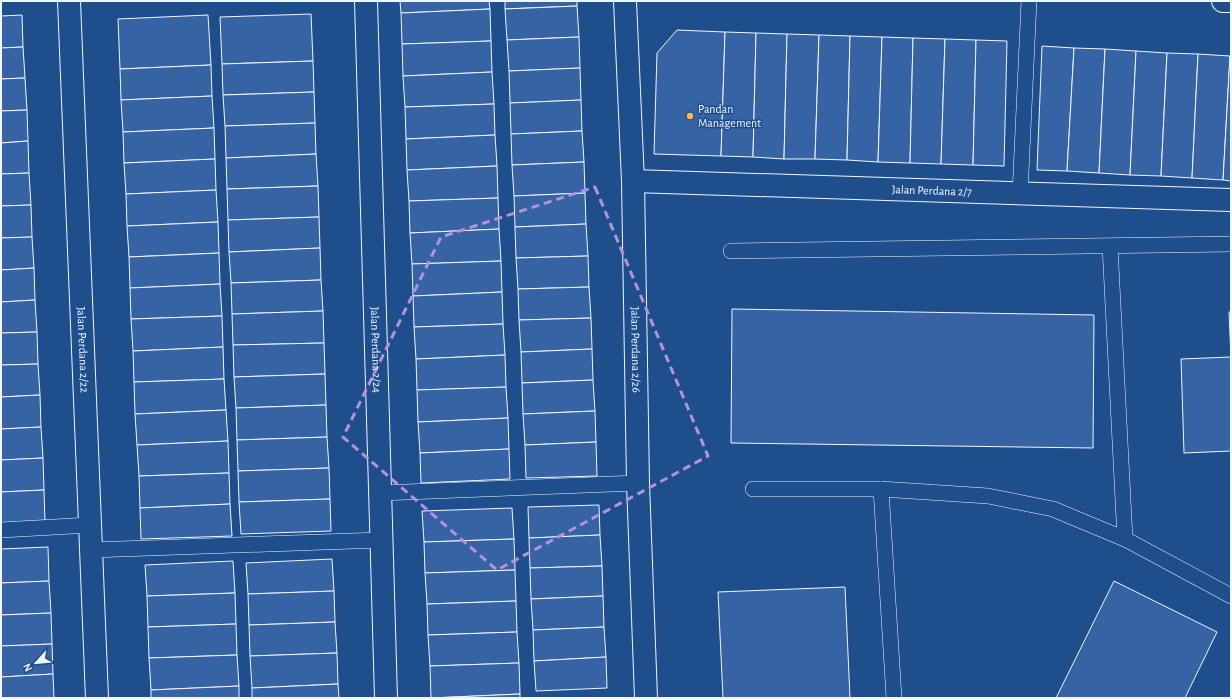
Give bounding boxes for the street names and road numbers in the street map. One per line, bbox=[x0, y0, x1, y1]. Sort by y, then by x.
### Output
street label: Jalan Perdana 2/7 bbox=[892, 183, 972, 198]
street label: Jalan Perdana 2/22 bbox=[75, 306, 91, 393]
street label: Jalan Perdana 2/24 bbox=[369, 307, 383, 393]
street label: Jalan Perdana 2/26 bbox=[629, 307, 643, 393]

